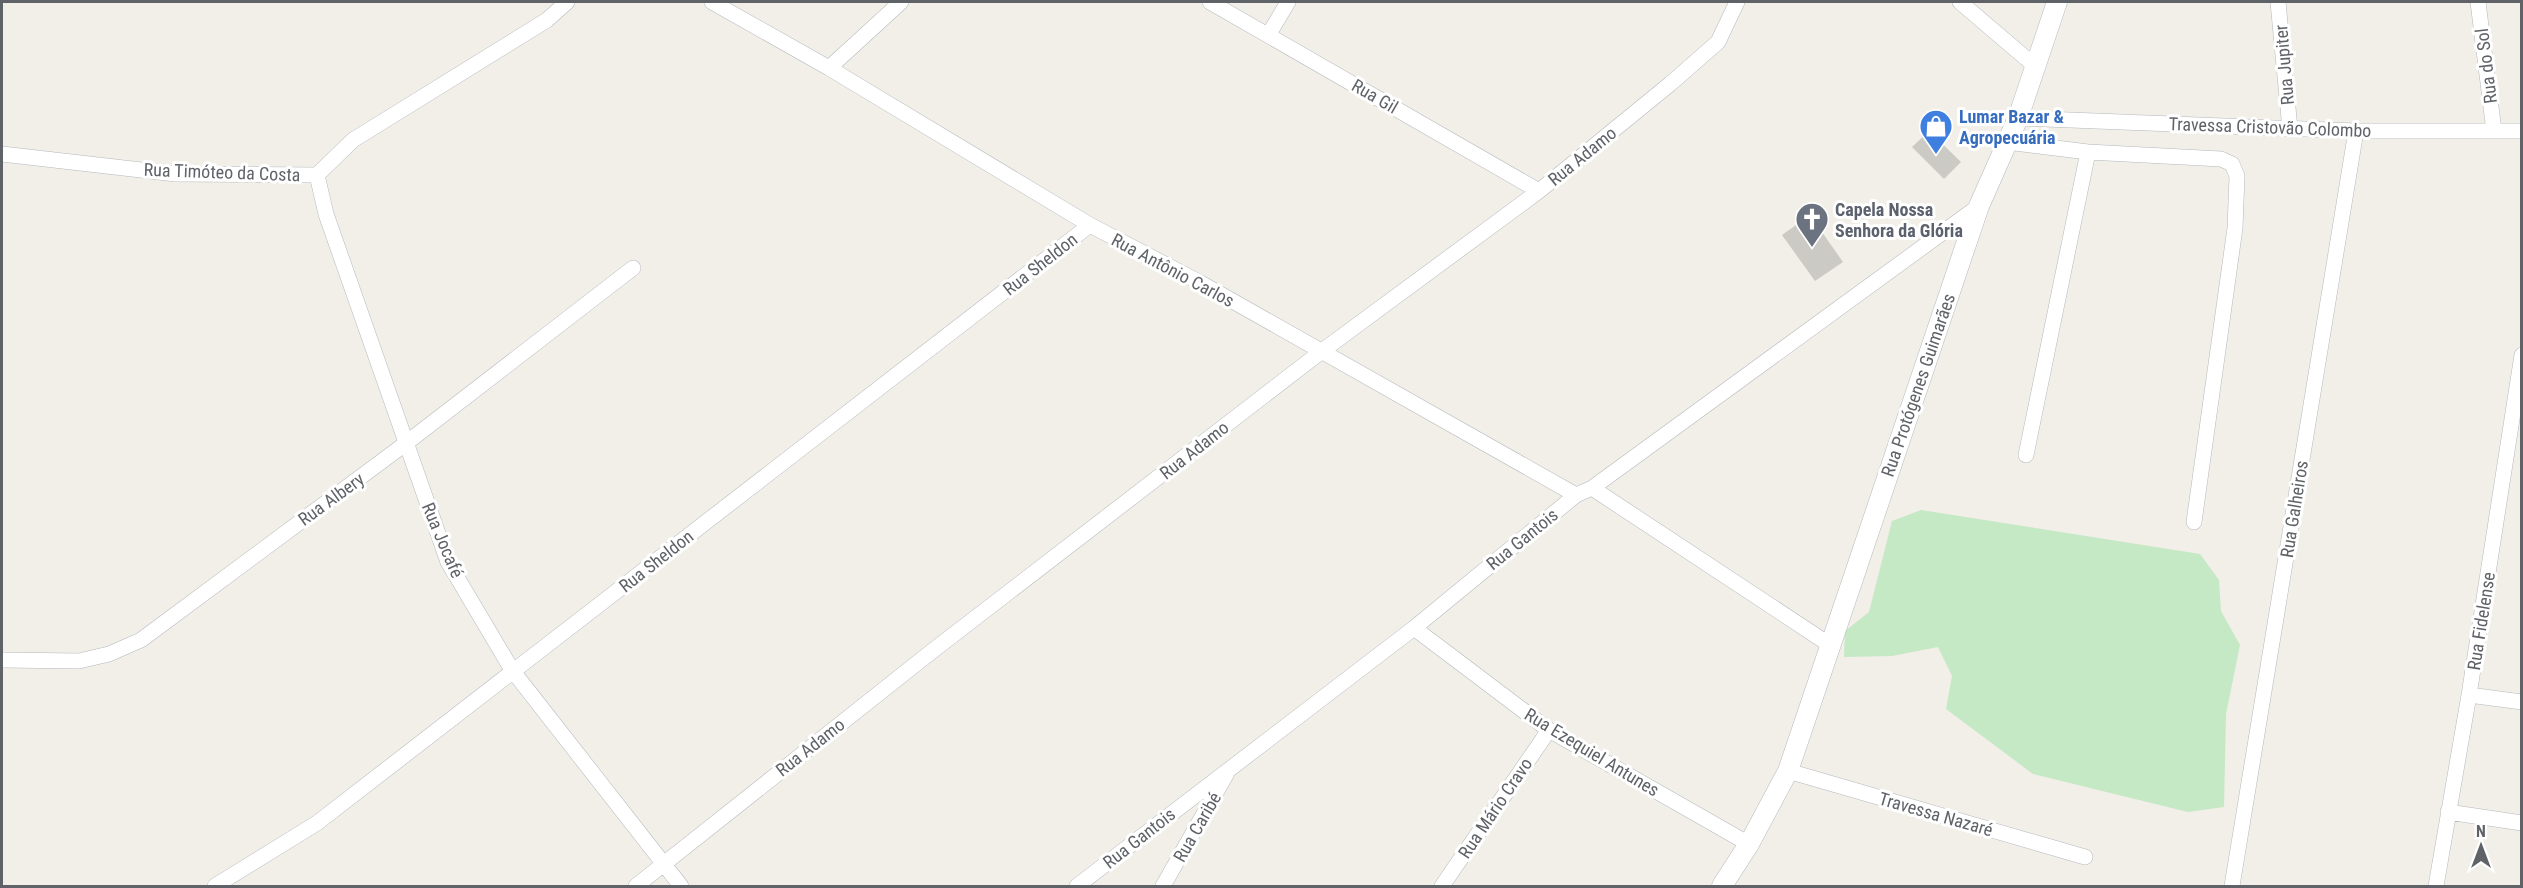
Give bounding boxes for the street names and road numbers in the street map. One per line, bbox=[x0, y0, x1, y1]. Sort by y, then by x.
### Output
street label: Rua Jupiter bbox=[2270, 23, 2298, 106]
street label: Rua do Sol bbox=[2471, 27, 2501, 105]
street label: Rua Gil bbox=[1348, 74, 1402, 118]
street label: Travessa Cristovão Colombo bbox=[2168, 113, 2372, 141]
street label: Rua Adamo bbox=[1544, 122, 1620, 190]
street label: Rua Timóteo da Costa bbox=[143, 159, 301, 185]
street label: Rua Sheldon bbox=[999, 229, 1081, 299]
street label: Rua Antônio Carlos bbox=[1108, 229, 1238, 311]
street label: Rua Protógenes Guimarães bbox=[1877, 291, 1959, 479]
street label: Rua Adamo bbox=[1155, 417, 1233, 483]
street label: Rua Galheiros bbox=[2276, 459, 2312, 559]
street label: Rua Albery bbox=[294, 468, 368, 530]
street label: Rua Jocafé bbox=[418, 499, 468, 581]
street label: Rua Gantois bbox=[1482, 504, 1562, 574]
street label: Rua Sheldon bbox=[615, 526, 697, 596]
street label: Rua Fidelense bbox=[2463, 570, 2499, 672]
street label: Rua Ezequiel Antunes bbox=[1521, 704, 1663, 800]
street label: Rua Adamo bbox=[771, 714, 849, 780]
street label: Rua Mário Cravo bbox=[1454, 754, 1536, 862]
street label: Travessa Nazaré bbox=[1877, 788, 1995, 840]
street label: Rua Caribé bbox=[1169, 789, 1225, 865]
street label: Rua Gantois bbox=[1099, 803, 1179, 873]

